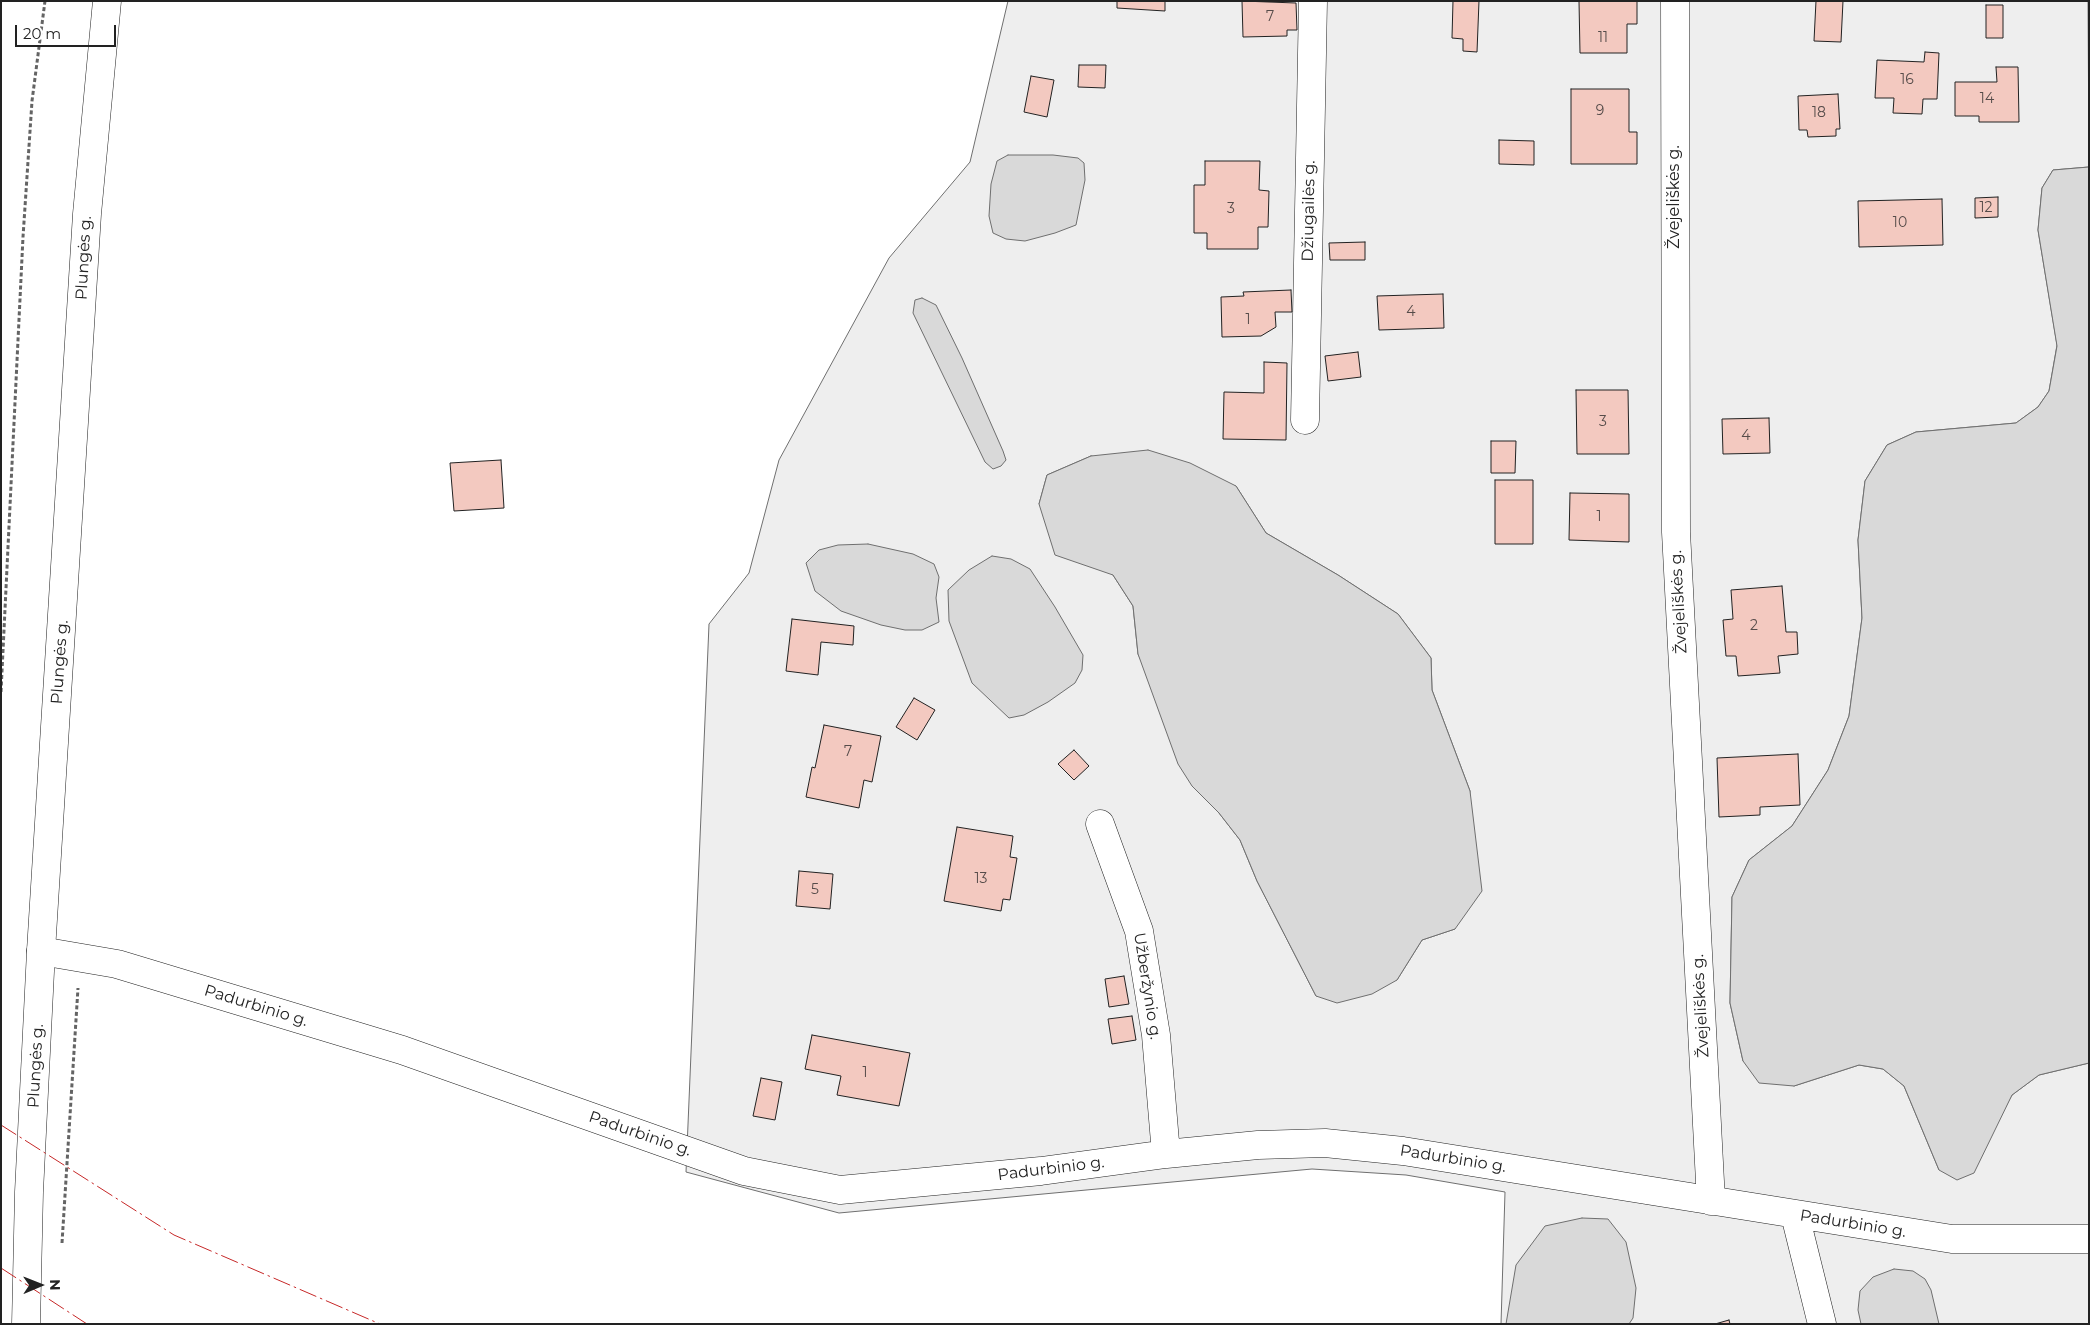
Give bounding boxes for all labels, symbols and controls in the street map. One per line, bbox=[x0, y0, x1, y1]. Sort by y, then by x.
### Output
house number: 7 bbox=[1266, 9, 1274, 25]
scale bar bbox=[18, 15, 119, 47]
text: 20 m bbox=[23, 24, 61, 43]
house number: 11 bbox=[1598, 30, 1608, 46]
house number: 16 bbox=[1900, 72, 1914, 88]
house number: 14 bbox=[1980, 91, 1994, 107]
house number: 9 bbox=[1596, 103, 1604, 119]
house number: 18 bbox=[1812, 105, 1826, 121]
street label: Žvejeliškės g. bbox=[1664, 145, 1684, 249]
street label: Džiugailės g. bbox=[1299, 160, 1319, 262]
house number: 12 bbox=[1979, 200, 1993, 216]
house number: 3 bbox=[1227, 201, 1235, 217]
street label: Plungės g. bbox=[72, 215, 96, 301]
house number: 10 bbox=[1893, 215, 1907, 231]
house number: 4 bbox=[1406, 304, 1416, 320]
house number: 1 bbox=[1245, 312, 1251, 328]
house number: 3 bbox=[1599, 414, 1607, 430]
house number: 4 bbox=[1741, 428, 1751, 444]
house number: 1 bbox=[1596, 509, 1602, 525]
street label: Žvejeliškės g. bbox=[1667, 550, 1691, 654]
house number: 2 bbox=[1750, 618, 1758, 634]
street label: Plungės g. bbox=[47, 619, 73, 705]
house number: 7 bbox=[844, 744, 852, 760]
house number: 13 bbox=[975, 871, 987, 887]
house number: 5 bbox=[811, 882, 819, 898]
street label: Užberžynio g. bbox=[1129, 931, 1165, 1041]
street label: Žvejeliškės g. bbox=[1689, 954, 1713, 1058]
street label: Padurbinio g. bbox=[202, 981, 310, 1031]
street label: Plungės g. bbox=[24, 1023, 48, 1109]
house number: 1 bbox=[862, 1065, 868, 1081]
street label: Padurbinio g. bbox=[586, 1107, 694, 1161]
street label: Padurbinio g. bbox=[1398, 1141, 1508, 1177]
street label: Padurbinio g. bbox=[997, 1153, 1105, 1185]
street label: Padurbinio g. bbox=[1798, 1206, 1908, 1242]
north arrow bbox=[15, 1260, 65, 1310]
text: N bbox=[46, 1279, 64, 1291]

